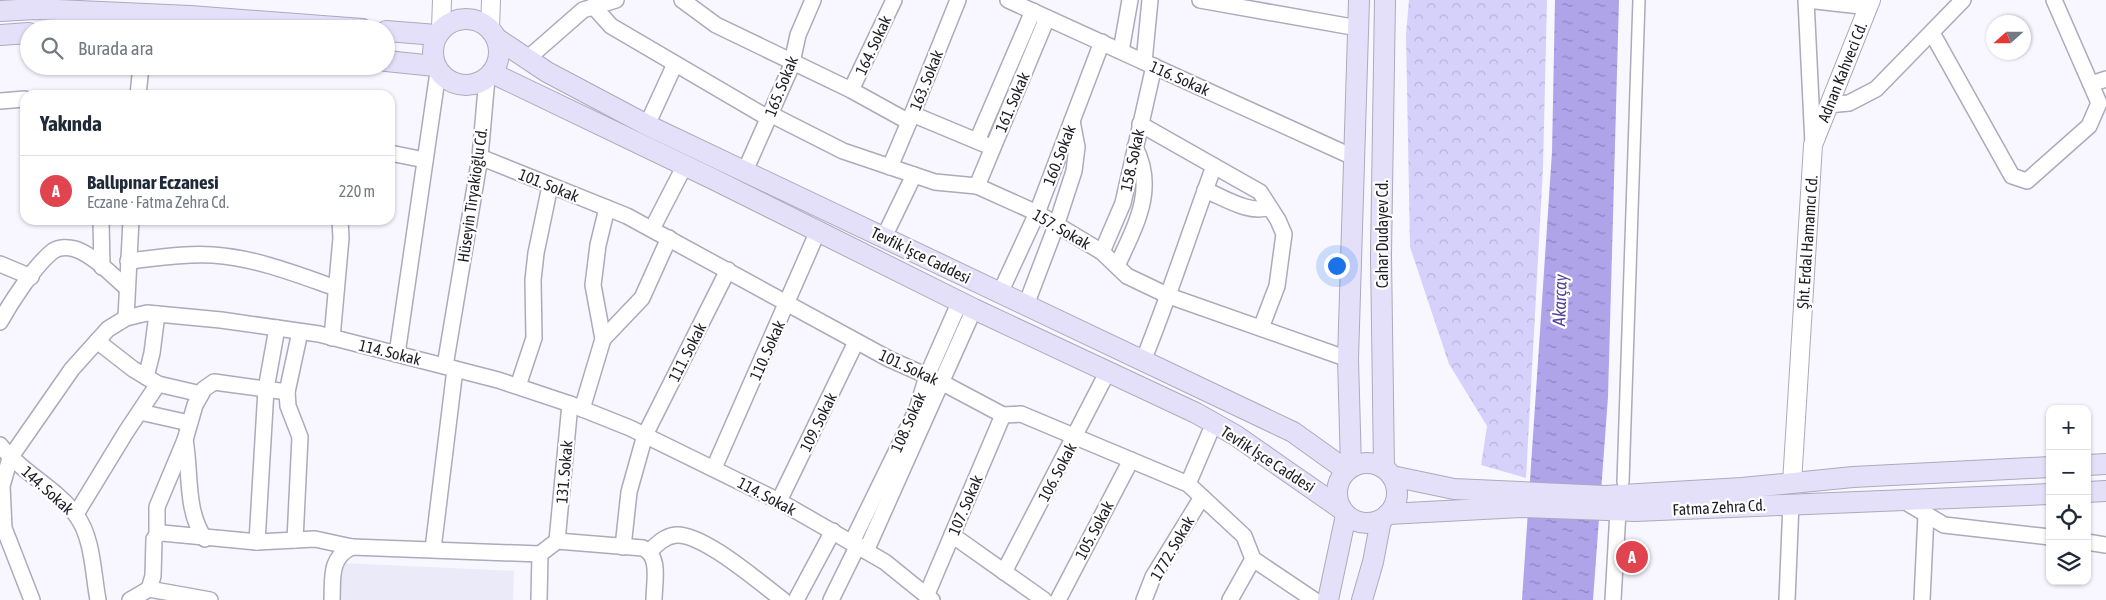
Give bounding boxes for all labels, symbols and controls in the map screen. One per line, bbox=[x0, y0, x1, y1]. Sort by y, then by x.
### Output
street label: 164. Sokak bbox=[851, 12, 895, 78]
north arrow bbox=[1986, 15, 2031, 60]
street label: Adnan Kahveci Cd. bbox=[1814, 19, 1870, 125]
search box bbox=[20, 20, 395, 75]
icon: search bbox=[38, 34, 66, 62]
text: Burada ara bbox=[78, 37, 154, 59]
street label: 163. Sokak bbox=[906, 47, 946, 113]
street label: 165. Sokak bbox=[761, 53, 801, 119]
street label: 116. Sokak bbox=[1147, 57, 1213, 99]
street label: 161. Sokak bbox=[991, 69, 1033, 135]
text: Yakında bbox=[40, 111, 102, 135]
street label: 160. Sokak bbox=[1039, 122, 1079, 188]
street label: Hüseyin Tiryakioğlu Cd. bbox=[454, 127, 491, 263]
street label: 158. Sokak bbox=[1117, 127, 1147, 193]
street label: 101. Sokak bbox=[516, 165, 582, 205]
text: Ballıpınar Eczanesi bbox=[87, 171, 219, 193]
street label: Şht. Erdal Hamamcı Cd. bbox=[1793, 175, 1822, 309]
street label: Cahar Dudayev Cd. bbox=[1373, 180, 1392, 288]
text: A bbox=[52, 182, 60, 200]
text: 220 m bbox=[339, 182, 375, 200]
text: Eczane · Fatma Zehra Cd. bbox=[87, 193, 229, 211]
street label: 157. Sokak bbox=[1030, 205, 1094, 253]
street label: Tevfik İşce Caddesi bbox=[868, 223, 974, 288]
your location bbox=[1324, 253, 1350, 279]
water label: Akarçay bbox=[1548, 273, 1571, 327]
street label: 110. Sokak bbox=[746, 317, 788, 383]
street label: 111. Sokak bbox=[665, 320, 709, 384]
street label: 114. Sokak bbox=[357, 336, 423, 368]
street label: 101. Sokak bbox=[876, 345, 942, 389]
street label: 108. Sokak bbox=[887, 389, 929, 455]
street label: 109. Sokak bbox=[796, 390, 840, 454]
map controls bbox=[2046, 405, 2091, 585]
button: + bbox=[2046, 405, 2091, 450]
street label: Tevfik İşce Caddesi bbox=[1217, 422, 1318, 497]
street label: 131. Sokak bbox=[552, 440, 576, 504]
street label: 106. Sokak bbox=[1034, 440, 1080, 504]
button: − bbox=[2046, 450, 2091, 495]
street label: 144. Sokak bbox=[18, 462, 78, 518]
street label: 107. Sokak bbox=[944, 472, 986, 538]
street label: 114. Sokak bbox=[735, 473, 799, 519]
button: locate bbox=[2046, 495, 2091, 540]
street label: Fatma Zehra Cd. bbox=[1672, 496, 1766, 518]
street label: 105. Sokak bbox=[1071, 498, 1117, 562]
street label: 1772. Sokak bbox=[1146, 513, 1198, 583]
pin: A bbox=[1616, 538, 1648, 576]
button: layers bbox=[2046, 540, 2091, 585]

